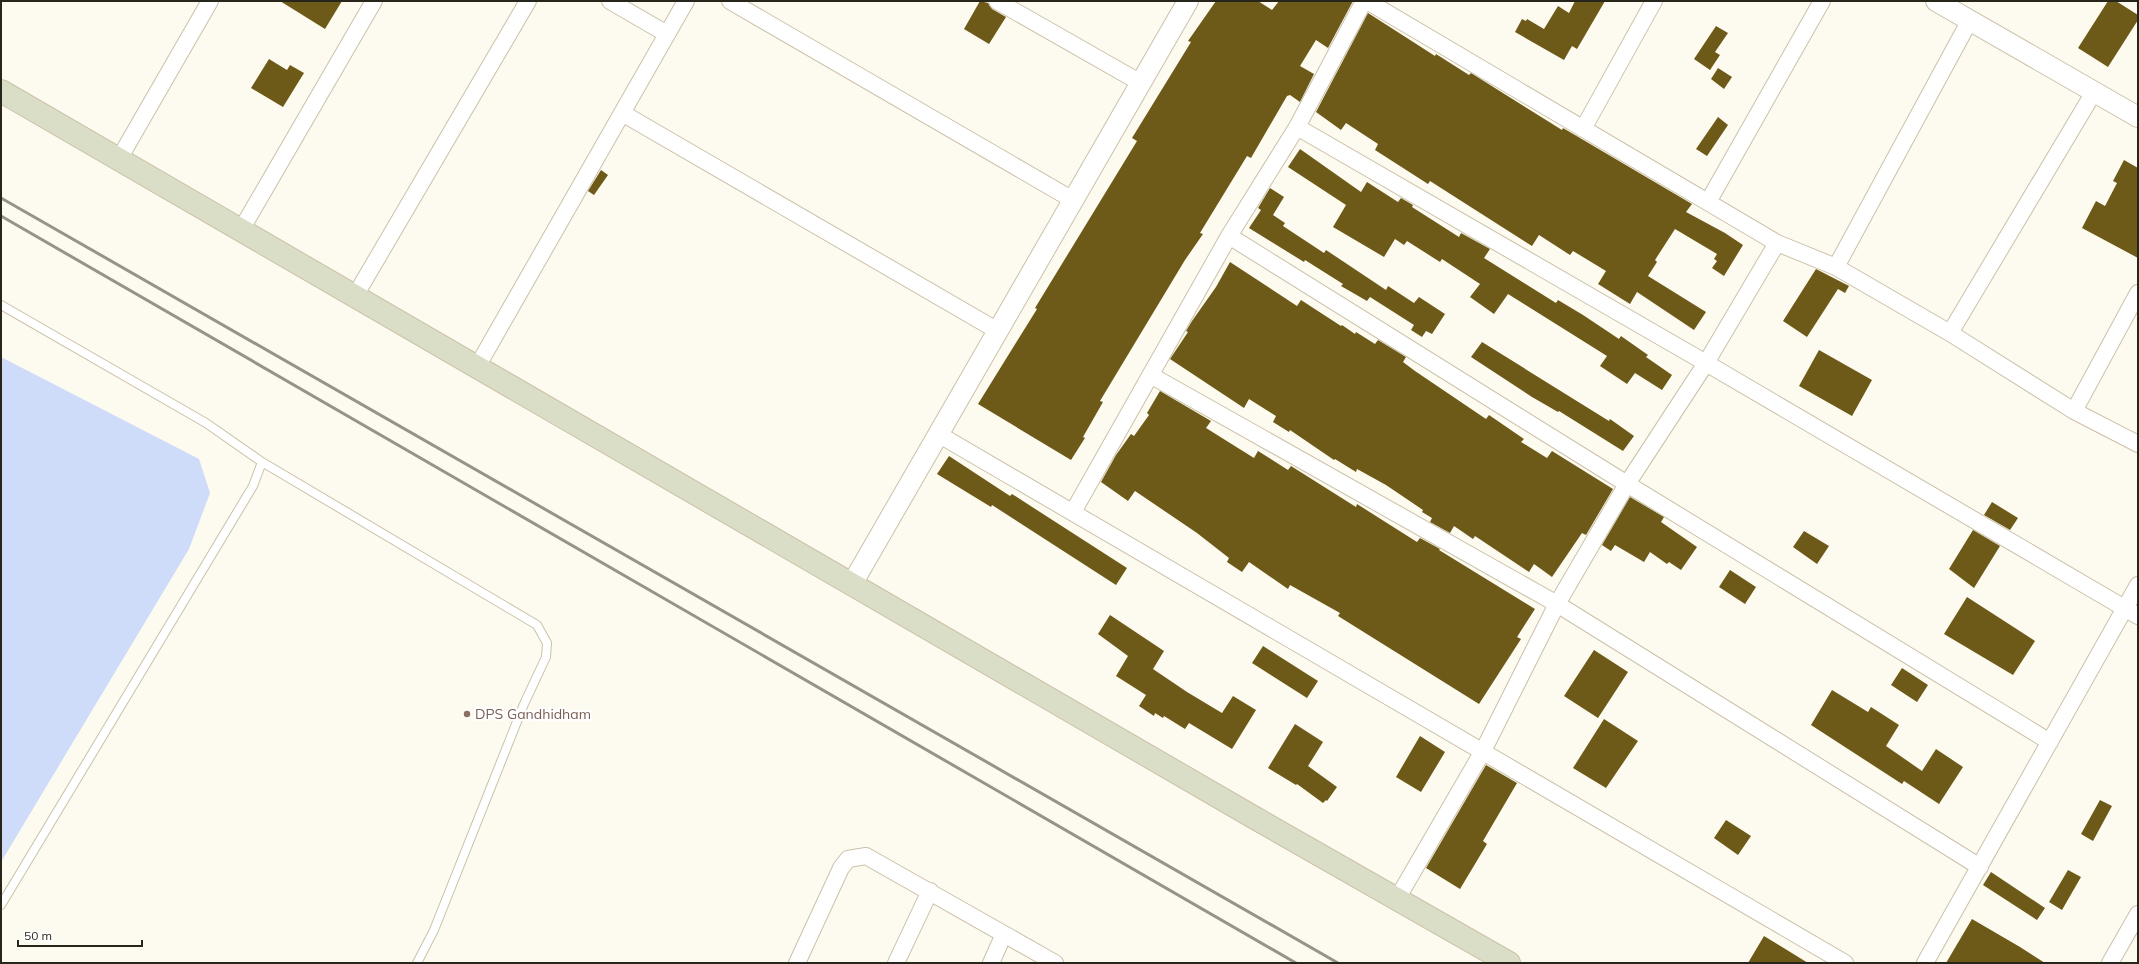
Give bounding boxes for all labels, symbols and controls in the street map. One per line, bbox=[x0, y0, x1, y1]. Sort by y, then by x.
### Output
place label: DPS Gandhidham bbox=[475, 705, 591, 723]
marker: DPS Gandhidham bbox=[462, 709, 472, 719]
scale bar bbox=[18, 922, 142, 948]
text: 50 m bbox=[24, 928, 52, 943]

